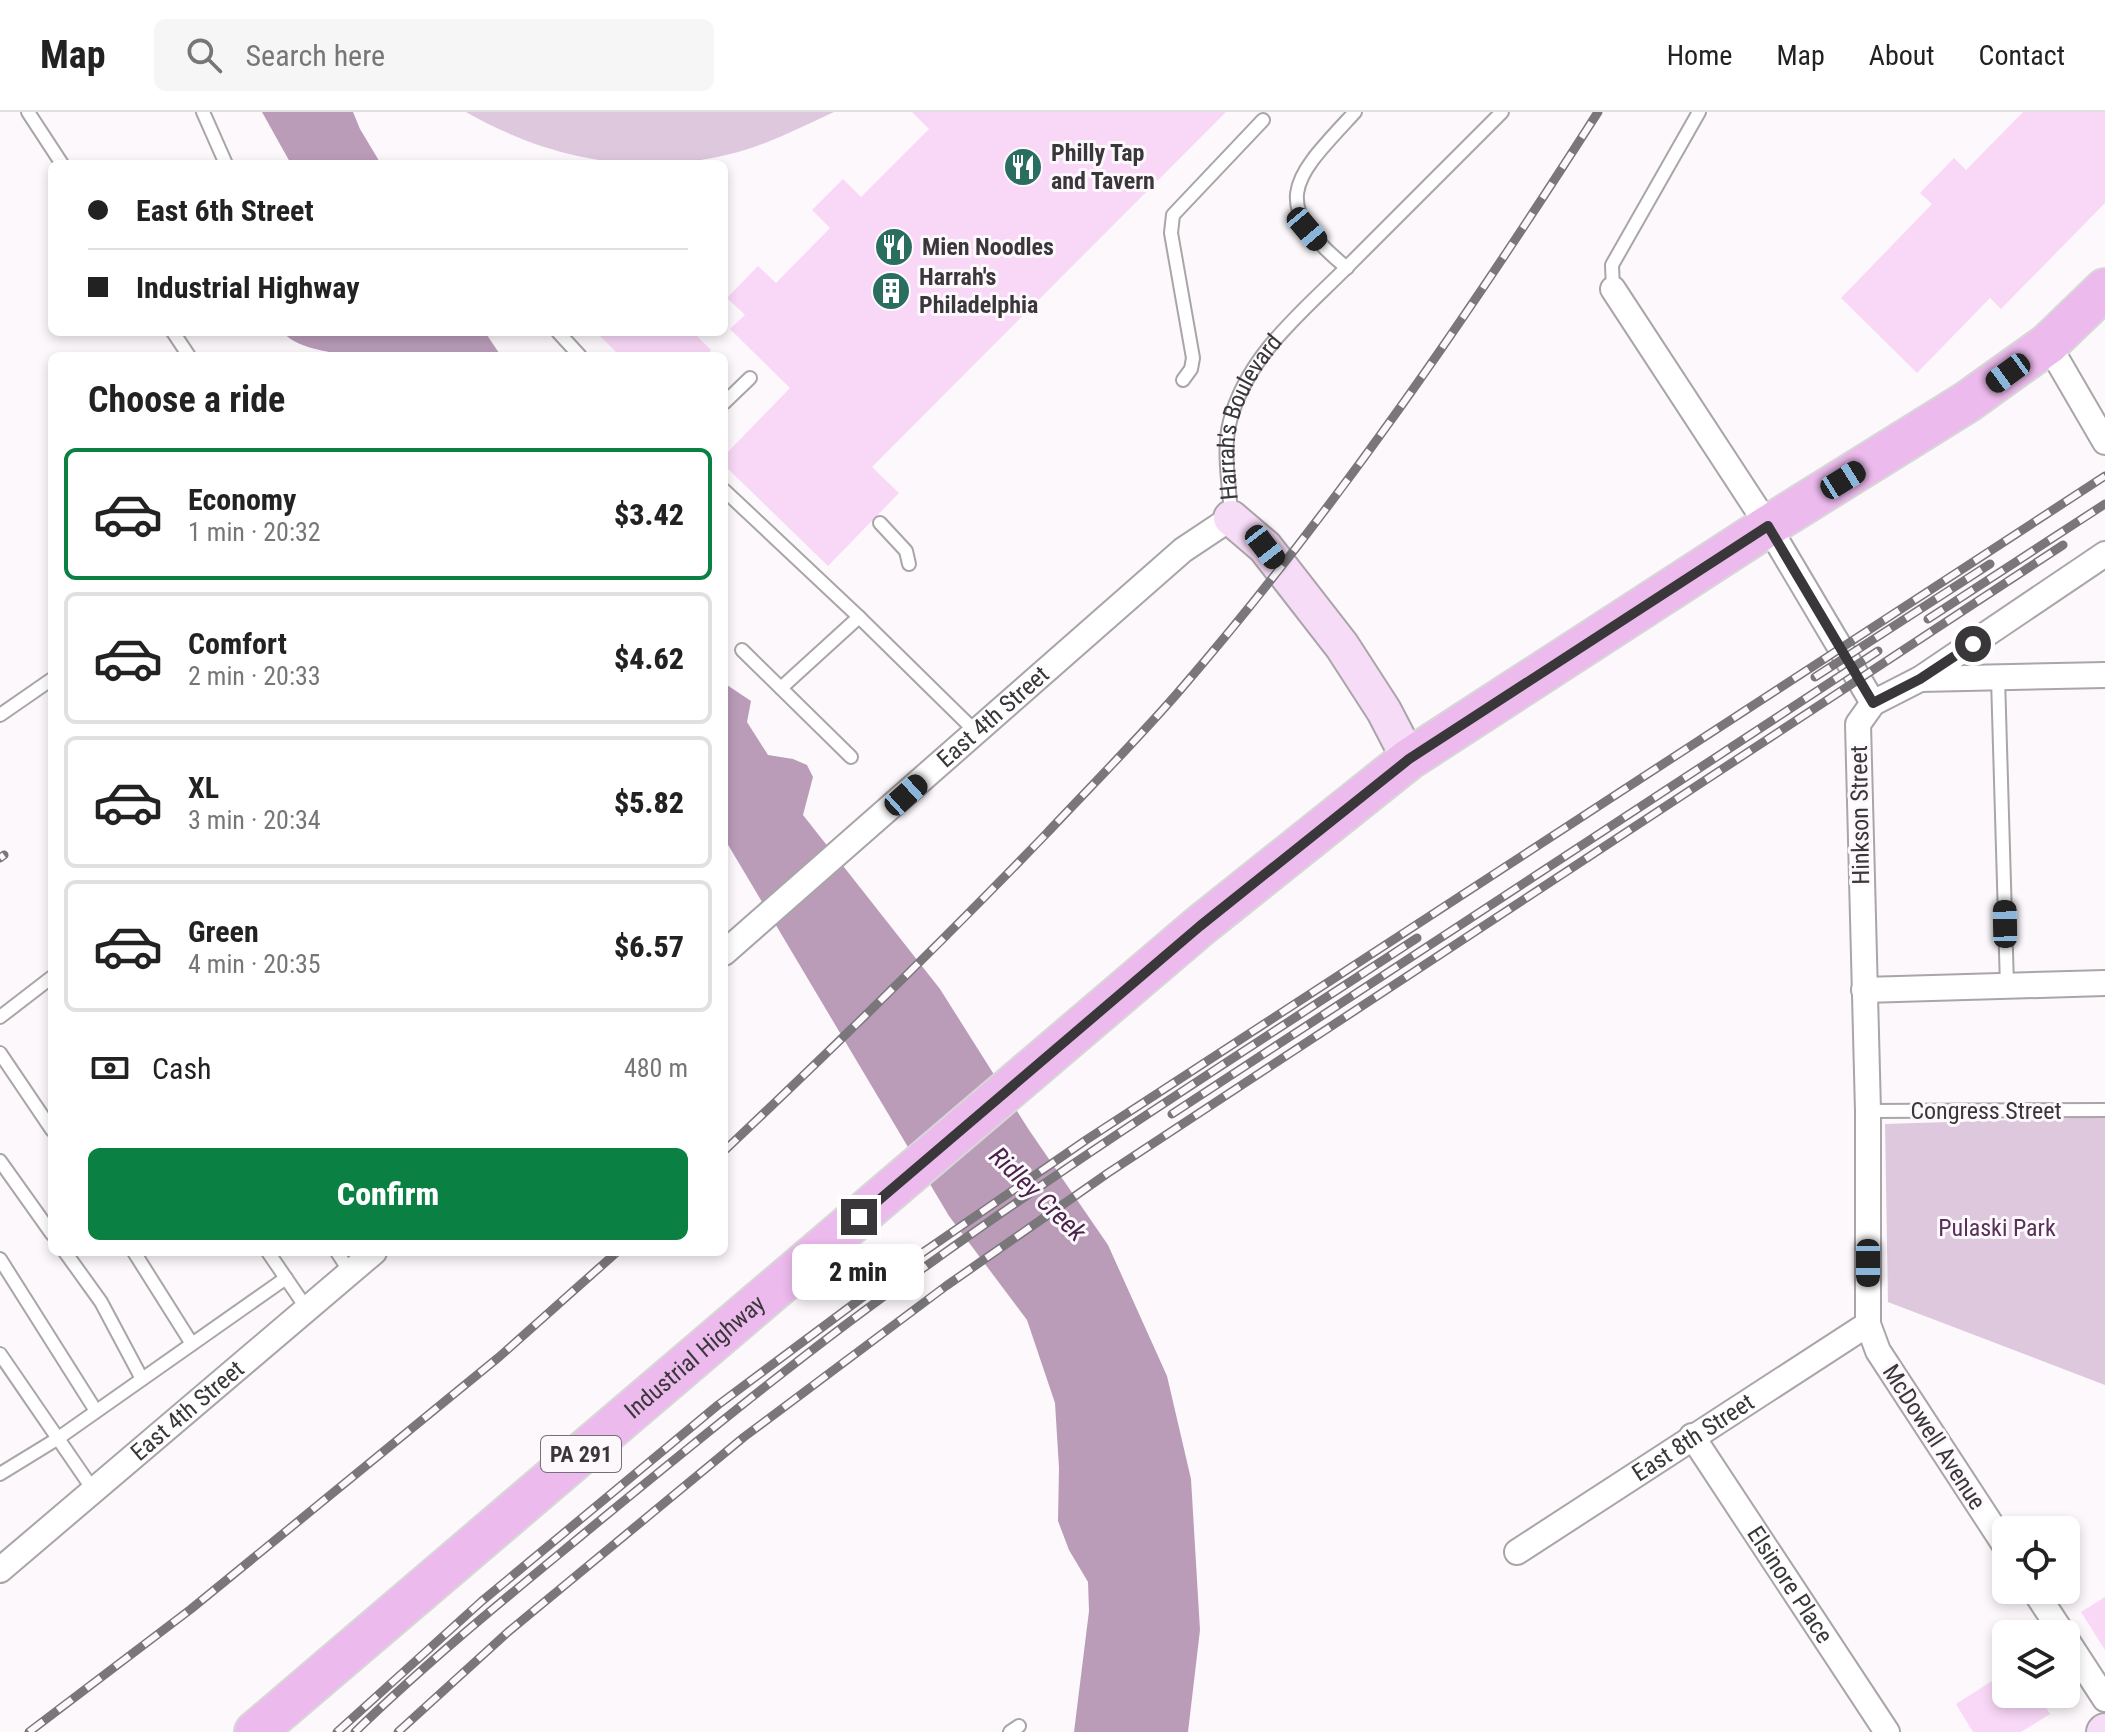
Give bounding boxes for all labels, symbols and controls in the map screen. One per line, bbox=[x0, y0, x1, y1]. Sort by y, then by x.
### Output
search box bbox=[154, 19, 714, 91]
text: Map bbox=[40, 33, 106, 77]
icon: search bbox=[182, 33, 226, 77]
text: Search here bbox=[246, 38, 385, 73]
text: Home bbox=[1667, 39, 1732, 72]
text: Map bbox=[1776, 39, 1825, 72]
text: About bbox=[1869, 39, 1935, 72]
text: Contact bbox=[1979, 39, 2065, 72]
place label: Philly Tap and Tavern bbox=[1051, 139, 1155, 195]
restaurant icon: Philly Tap and Tavern bbox=[1002, 146, 1044, 188]
text: East 6th Street bbox=[136, 193, 314, 228]
car bbox=[1282, 203, 1332, 255]
restaurant icon: Mien Noodles bbox=[873, 226, 915, 268]
place label: Mien Noodles bbox=[922, 233, 1054, 261]
place label: Harrah's Philadelphia bbox=[919, 263, 1038, 319]
text: Industrial Highway bbox=[136, 270, 360, 305]
building icon: Harrah's Philadelphia bbox=[870, 270, 912, 312]
street label: Harrah's Boulevard bbox=[1212, 329, 1288, 501]
car bbox=[1982, 349, 2034, 397]
text: Choose a ride bbox=[88, 379, 285, 421]
car bbox=[1816, 457, 1870, 503]
icon: car bbox=[92, 478, 164, 550]
text: Economy bbox=[188, 482, 296, 517]
text: $3.42 bbox=[614, 497, 684, 532]
text: 1 min · 20:32 bbox=[188, 517, 321, 547]
car bbox=[1241, 521, 1289, 573]
icon: car bbox=[92, 622, 164, 694]
text: Comfort bbox=[188, 626, 287, 661]
route start bbox=[1955, 626, 1991, 662]
text: $4.62 bbox=[614, 641, 684, 676]
street label: East 4th Street bbox=[931, 660, 1055, 773]
text: 2 min · 20:33 bbox=[188, 661, 321, 691]
street label: Hinkson Street bbox=[1845, 745, 1875, 885]
icon: car bbox=[92, 766, 164, 838]
text: XL bbox=[188, 770, 219, 805]
car bbox=[880, 770, 932, 820]
text: $5.82 bbox=[614, 785, 684, 820]
text: 3 min · 20:34 bbox=[188, 805, 321, 835]
car bbox=[1993, 900, 2017, 948]
icon: car bbox=[92, 910, 164, 982]
text: Green bbox=[188, 914, 259, 949]
text: $6.57 bbox=[614, 929, 684, 964]
text: 4 min · 20:35 bbox=[188, 949, 321, 979]
icon: cash bbox=[88, 1046, 132, 1090]
text: Cash bbox=[152, 1051, 212, 1086]
text: 480 m bbox=[624, 1053, 688, 1083]
street label: Congress Street bbox=[1910, 1097, 2062, 1125]
water label: Ridley Creek bbox=[984, 1141, 1093, 1248]
button: Confirm bbox=[88, 1148, 688, 1240]
route end bbox=[841, 1199, 877, 1235]
park label: Pulaski Park bbox=[1938, 1214, 2056, 1242]
car bbox=[1856, 1239, 1880, 1287]
callout: 2 min bbox=[793, 1245, 925, 1301]
text: 2 min bbox=[829, 1257, 887, 1287]
street label: Industrial Highway bbox=[619, 1289, 771, 1424]
street label: East 4th Street bbox=[125, 1355, 250, 1466]
street label: McDowell Avenue bbox=[1877, 1359, 1991, 1515]
street label: East 8th Street bbox=[1627, 1388, 1759, 1487]
road number: PA 291 bbox=[541, 1436, 621, 1472]
map controls bbox=[1992, 1516, 2080, 1708]
button: locate bbox=[1992, 1516, 2080, 1604]
street label: Elsinore Place bbox=[1741, 1521, 1839, 1648]
button: layers bbox=[1992, 1620, 2080, 1708]

